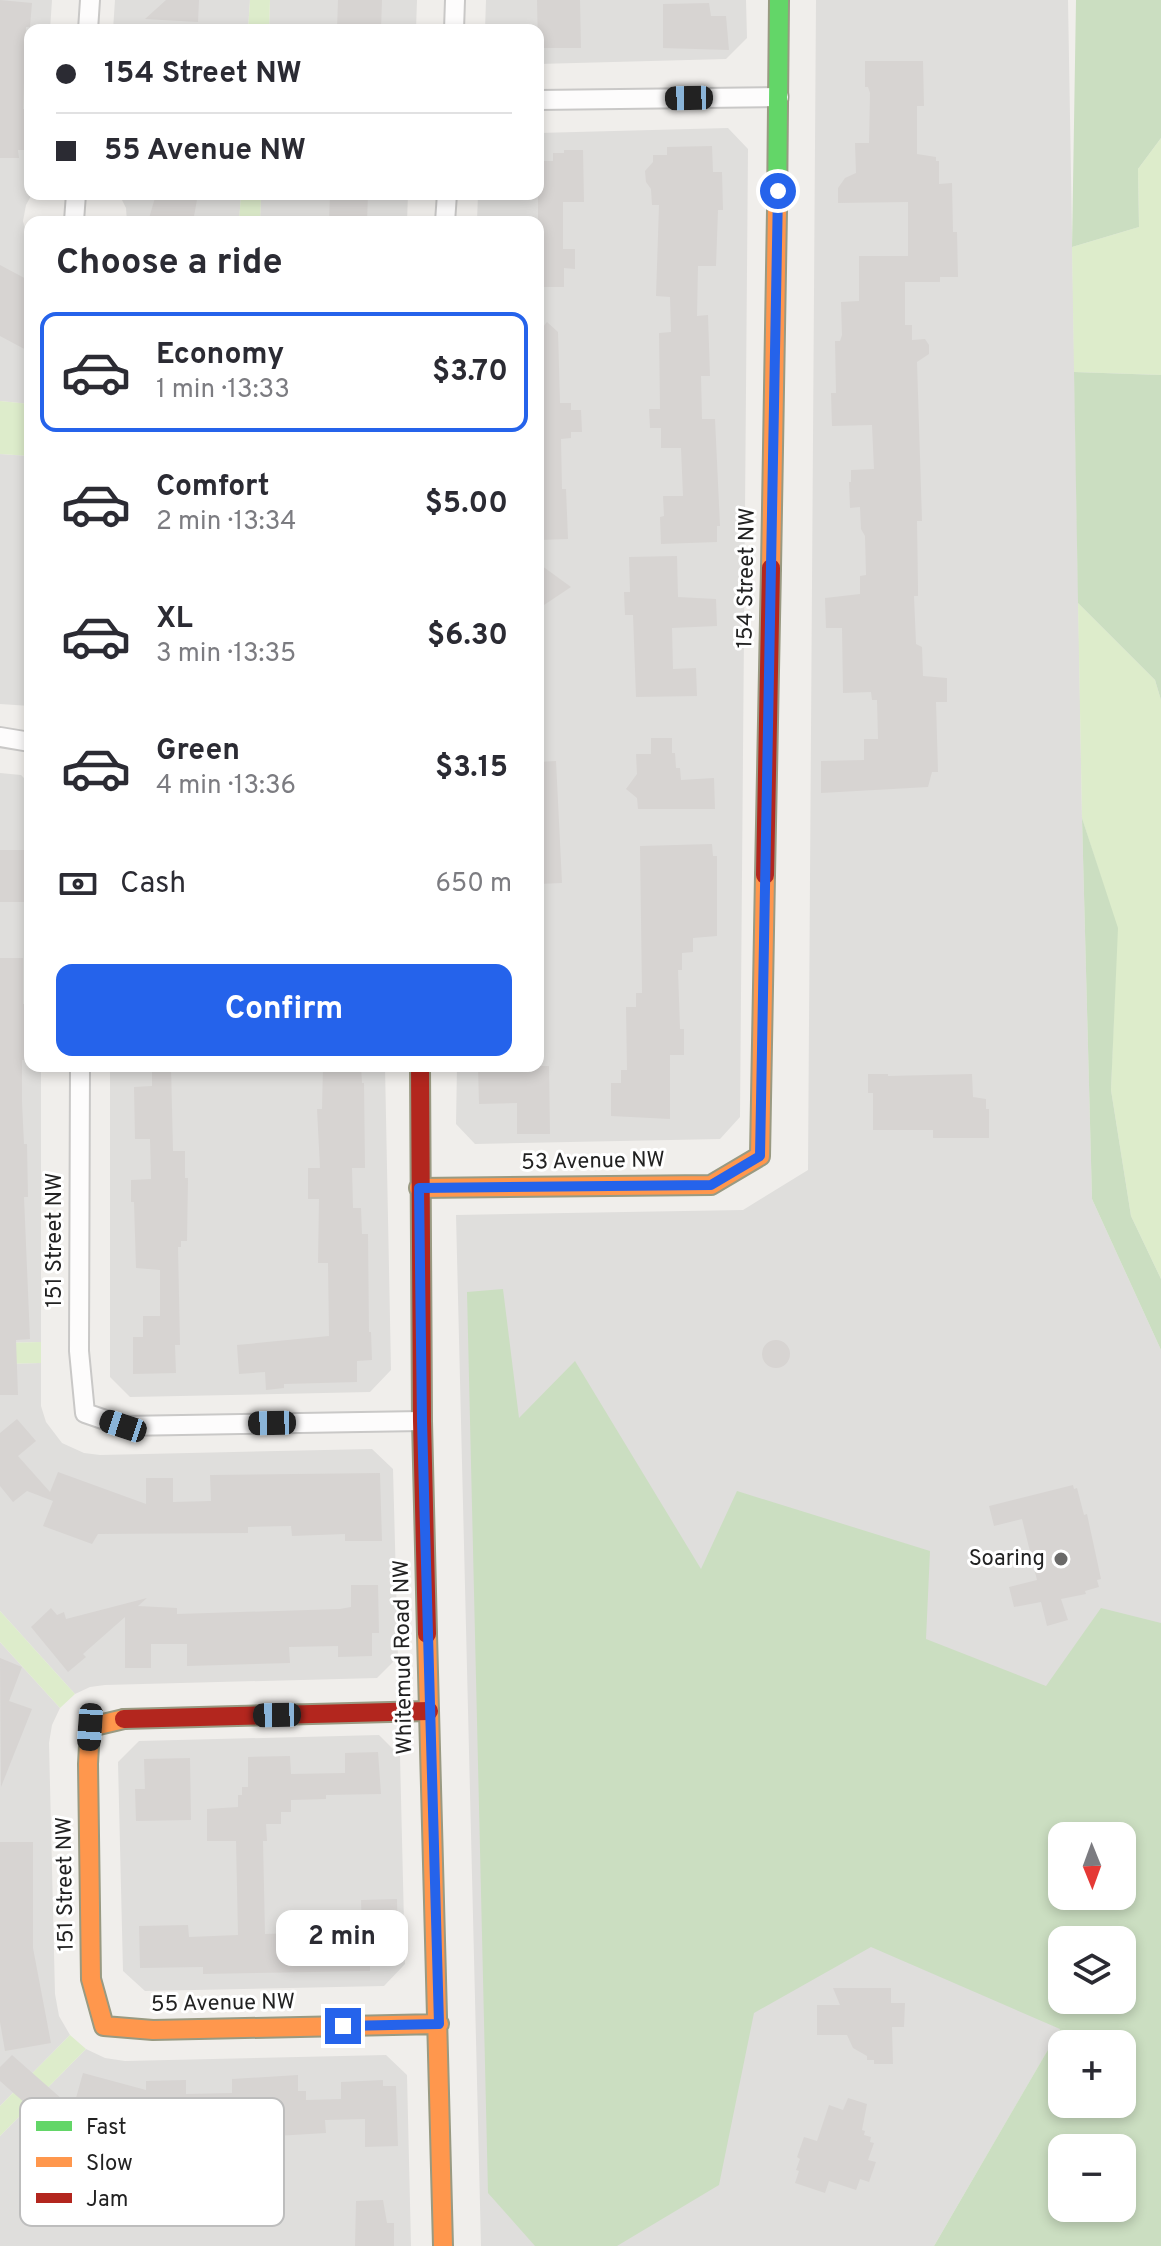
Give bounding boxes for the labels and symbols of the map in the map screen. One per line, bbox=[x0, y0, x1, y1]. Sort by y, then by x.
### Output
car bbox=[665, 86, 713, 110]
route start bbox=[760, 173, 796, 209]
street label: 154 Street NW bbox=[732, 507, 762, 649]
street label: 53 Avenue NW bbox=[521, 1147, 665, 1177]
street label: 151 Street NW bbox=[42, 1173, 69, 1307]
car bbox=[96, 1407, 150, 1445]
car bbox=[248, 1411, 296, 1435]
place label: Soaring bbox=[969, 1546, 1045, 1573]
marker: Soaring bbox=[1052, 1550, 1070, 1568]
street label: Whitemud Road NW bbox=[389, 1559, 419, 1755]
car bbox=[76, 1702, 104, 1752]
car bbox=[253, 1703, 301, 1727]
street label: 151 Street NW bbox=[51, 1816, 81, 1952]
north arrow bbox=[1048, 1822, 1136, 1910]
callout: 2 min bbox=[277, 1910, 409, 1966]
street label: 55 Avenue NW bbox=[151, 1989, 295, 2019]
route end bbox=[325, 2008, 361, 2044]
legend bbox=[20, 2098, 284, 2226]
text: Fast bbox=[86, 2115, 127, 2142]
text: Slow bbox=[86, 2151, 133, 2178]
text: Jam bbox=[86, 2187, 129, 2214]

